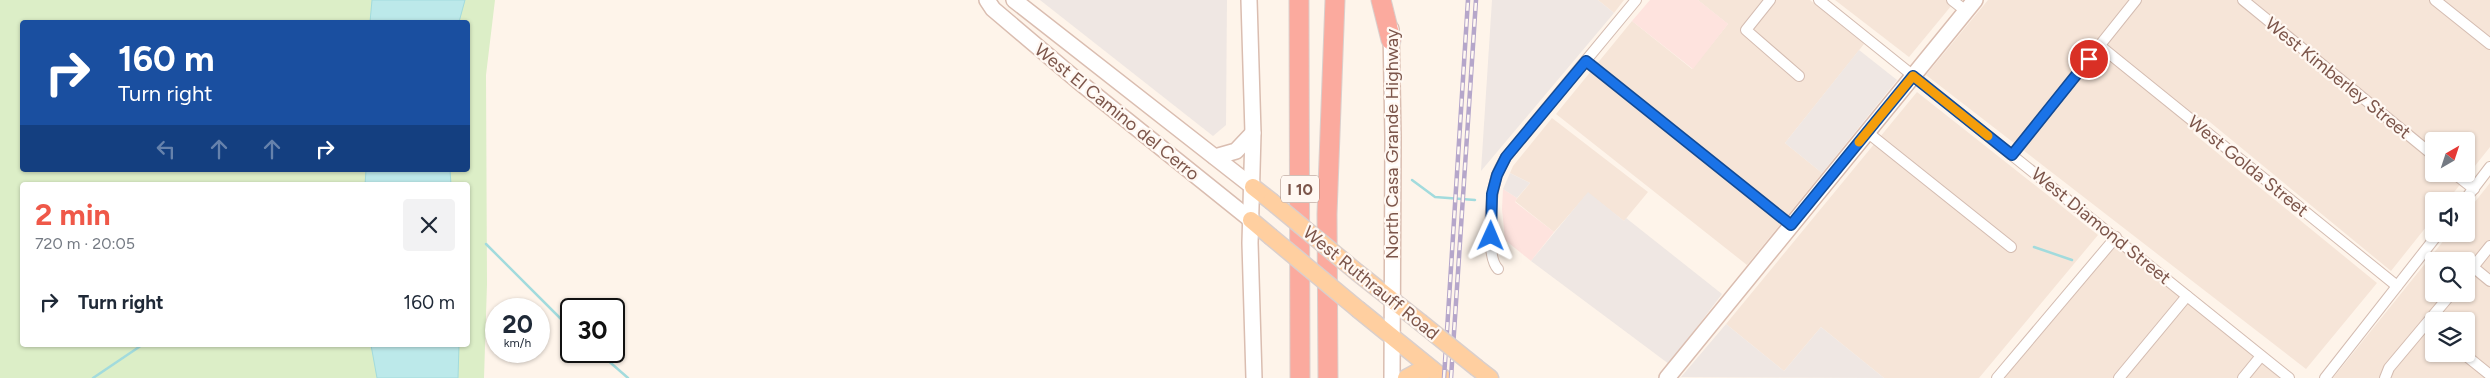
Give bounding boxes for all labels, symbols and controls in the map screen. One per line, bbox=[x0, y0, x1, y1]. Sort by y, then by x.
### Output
street label: West Kimberley Street bbox=[2261, 13, 2415, 144]
street label: North Casa Grande Highway bbox=[1381, 28, 1403, 259]
text: 160 m bbox=[118, 38, 215, 80]
pin bbox=[2068, 38, 2110, 80]
street label: West El Camino del Cerro bbox=[1030, 39, 1204, 185]
icon: right bbox=[35, 40, 100, 105]
icon: arrive bbox=[2075, 45, 2103, 73]
text: Turn right bbox=[118, 80, 213, 107]
street label: West Golda Street bbox=[2183, 111, 2313, 221]
north arrow bbox=[2425, 132, 2475, 182]
map controls bbox=[2425, 132, 2475, 362]
icon: left bbox=[152, 135, 180, 163]
icon: ahead bbox=[205, 135, 233, 163]
icon: ahead bbox=[258, 135, 286, 163]
icon: right bbox=[311, 135, 339, 163]
street label: West Diamond Street bbox=[2027, 163, 2175, 289]
road number: I 10 bbox=[1281, 175, 1319, 202]
button: sound bbox=[2425, 192, 2475, 242]
text: 2 min bbox=[35, 196, 111, 233]
button: close bbox=[403, 199, 455, 251]
position arrow bbox=[1464, 209, 1516, 261]
street label: West Ruthrauff Road bbox=[1299, 221, 1443, 345]
text: 720 m · 20:05 bbox=[35, 234, 135, 253]
button: search bbox=[2425, 252, 2475, 302]
icon: right bbox=[35, 288, 63, 316]
text: Turn right bbox=[78, 291, 164, 314]
text: 160 m bbox=[403, 291, 455, 314]
speed limit sign: 30 bbox=[560, 298, 625, 363]
text: 20 bbox=[502, 309, 533, 339]
button: layers bbox=[2425, 312, 2475, 362]
text: km/h bbox=[504, 336, 531, 350]

